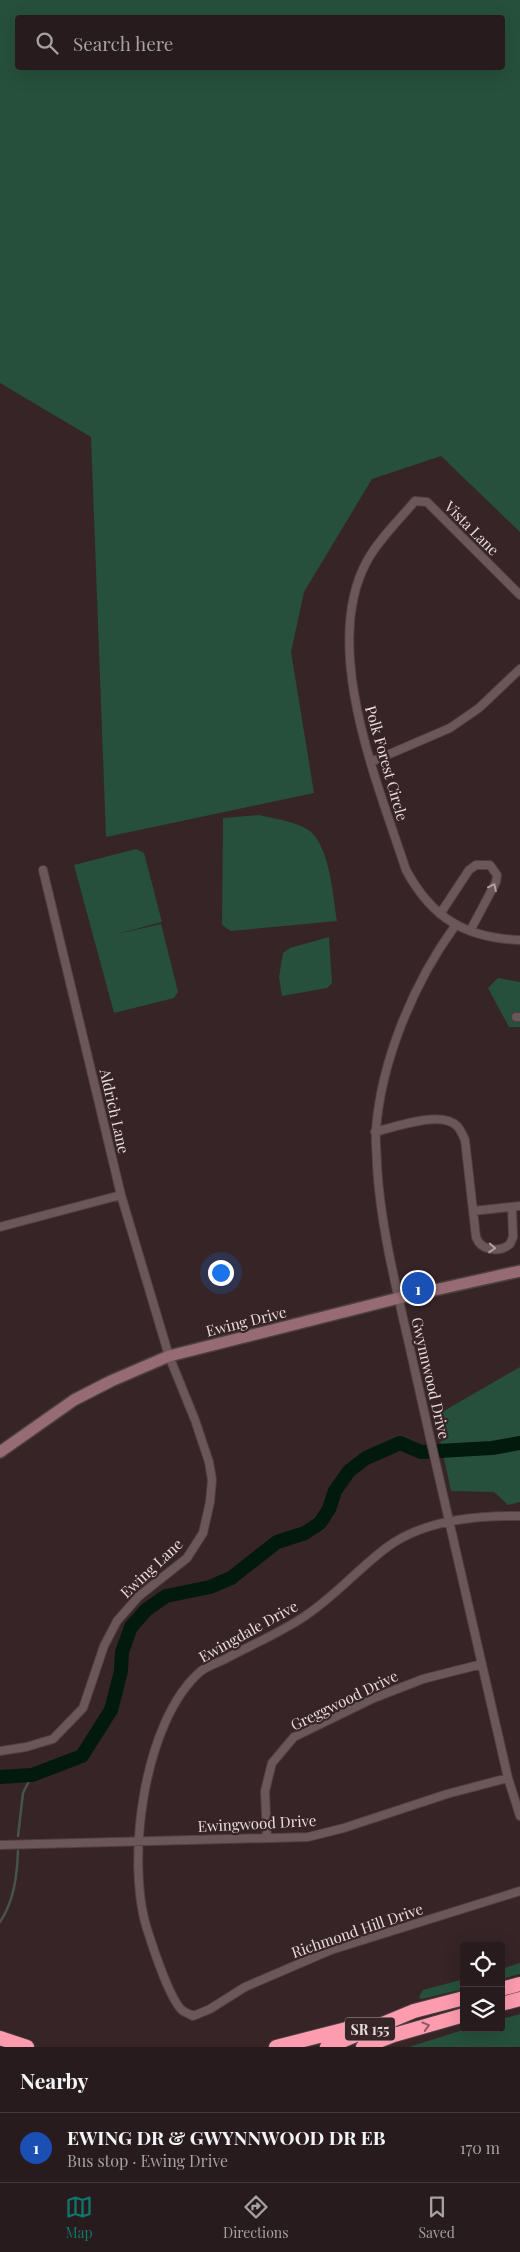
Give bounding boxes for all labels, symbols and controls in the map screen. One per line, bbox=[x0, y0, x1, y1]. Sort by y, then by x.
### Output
search box bbox=[15, 15, 505, 70]
icon: search bbox=[33, 29, 61, 57]
text: Search here bbox=[73, 30, 173, 56]
street label: Vista Lane bbox=[440, 496, 504, 560]
street label: Polk Forest Circle bbox=[361, 703, 413, 823]
one-way arrow bbox=[486, 884, 496, 893]
street label: Aldrich Lane bbox=[95, 1066, 134, 1155]
one-way arrow bbox=[489, 1242, 497, 1253]
your location bbox=[208, 1260, 234, 1286]
pin: 1 bbox=[402, 1269, 434, 1307]
street label: Ewing Drive bbox=[204, 1301, 288, 1341]
street label: Gwynnwood Drive bbox=[407, 1315, 455, 1441]
street label: Ewing Lane bbox=[116, 1534, 186, 1602]
street label: Ewingdale Drive bbox=[195, 1596, 301, 1666]
street label: Greggwood Drive bbox=[287, 1665, 401, 1735]
street label: Ewingwood Drive bbox=[197, 1810, 317, 1836]
street label: Richmond Hill Drive bbox=[289, 1898, 425, 1962]
map controls bbox=[460, 1942, 505, 2032]
button: locate bbox=[460, 1942, 505, 1987]
button: layers bbox=[460, 1987, 505, 2032]
road number: SR 155 bbox=[345, 2018, 395, 2040]
one-way arrow bbox=[421, 2021, 430, 2031]
text: Nearby bbox=[20, 2066, 89, 2094]
text: EWING DR & GWYNNWOOD DR EB bbox=[67, 2124, 385, 2150]
text: 1 bbox=[33, 2137, 39, 2158]
text: 170 m bbox=[460, 2137, 500, 2158]
text: Bus stop · Ewing Drive bbox=[67, 2150, 228, 2171]
tab: Map bbox=[65, 2193, 93, 2242]
tab: Directions bbox=[223, 2193, 288, 2242]
tab: Saved bbox=[419, 2193, 455, 2242]

